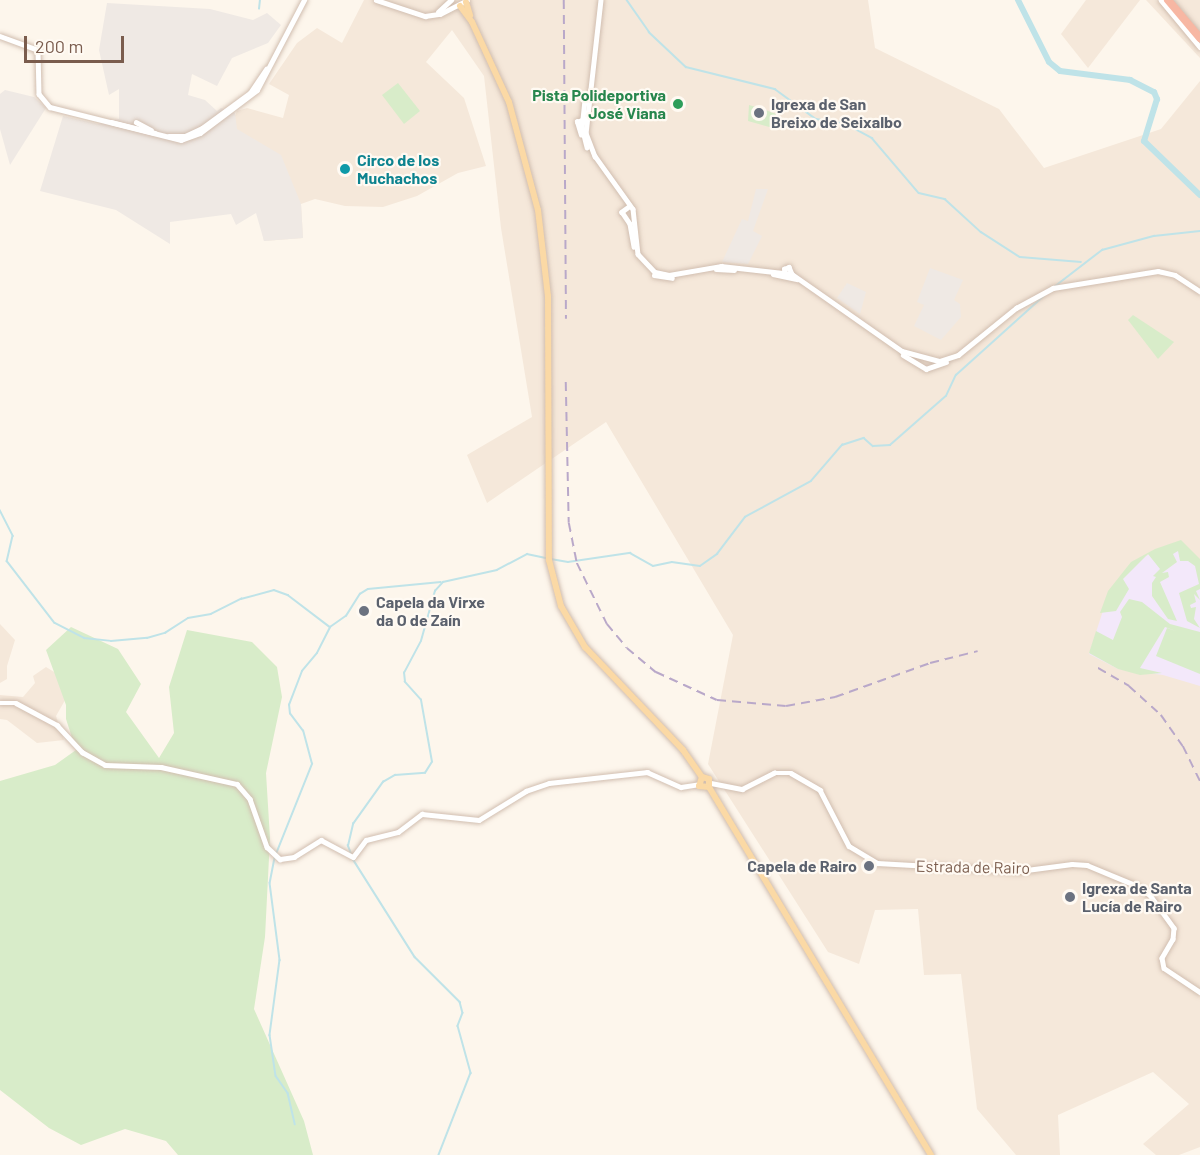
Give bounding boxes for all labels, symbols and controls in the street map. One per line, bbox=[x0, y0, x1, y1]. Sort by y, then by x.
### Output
scale bar bbox=[27, 24, 128, 62]
text: 200 m bbox=[35, 35, 83, 57]
place label: Pista Polideportiva José Viana bbox=[532, 85, 666, 123]
place label: Igrexa de San Breixo de Seixalbo bbox=[771, 94, 902, 132]
marker: Pista Polideportiva José Viana bbox=[671, 97, 685, 111]
marker: Igrexa de San Breixo de Seixalbo bbox=[752, 106, 766, 120]
place label: Circo de los Muchachos bbox=[357, 150, 439, 188]
marker: Circo de los Muchachos bbox=[338, 162, 352, 176]
place label: Capela da Virxe da O de Zaín bbox=[376, 592, 485, 630]
marker: Capela da Virxe da O de Zaín bbox=[357, 604, 371, 618]
place label: Capela de Rairo bbox=[747, 856, 857, 876]
street label: Estrada de Rairo bbox=[916, 856, 1030, 878]
marker: Capela de Rairo bbox=[862, 859, 876, 873]
place label: Igrexa de Santa Lucía de Rairo bbox=[1082, 878, 1192, 916]
marker: Igrexa de Santa Lucía de Rairo bbox=[1063, 890, 1077, 904]

